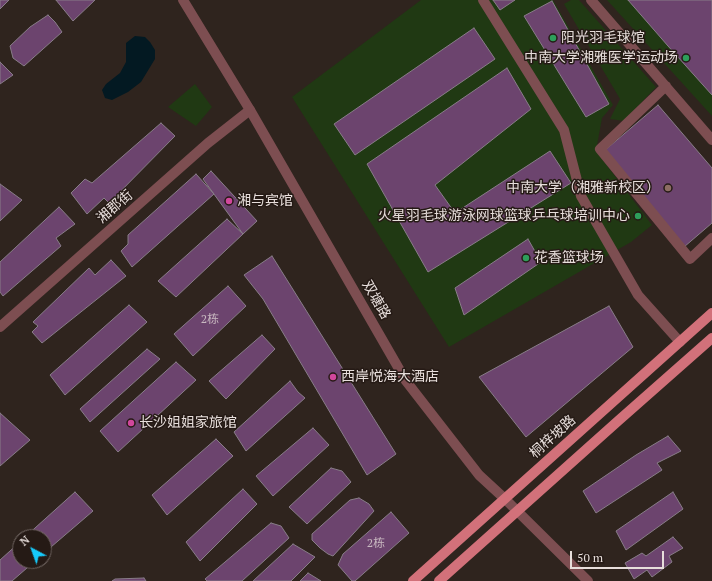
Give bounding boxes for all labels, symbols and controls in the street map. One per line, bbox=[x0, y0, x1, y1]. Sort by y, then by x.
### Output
place label: 阳光羽毛球馆 bbox=[561, 30, 645, 46]
marker: 阳光羽毛球馆 bbox=[548, 33, 558, 43]
place label: 中南大学湘雅医学运动场 bbox=[524, 50, 678, 66]
marker: 中南大学湘雅医学运动场 bbox=[681, 53, 691, 63]
place label: 中南大学（湘雅新校区） bbox=[506, 180, 660, 196]
marker: 中南大学（湘雅新校区） bbox=[663, 183, 673, 193]
street label: 湘郡街 bbox=[94, 187, 136, 227]
place label: 湘与宾馆 bbox=[237, 193, 293, 209]
marker: 湘与宾馆 bbox=[224, 196, 234, 206]
place label: 火星羽毛球游泳网球篮球乒乓球培训中心 bbox=[378, 208, 630, 224]
marker: 火星羽毛球游泳网球篮球乒乓球培训中心 bbox=[633, 211, 643, 221]
place label: 花香篮球场 bbox=[534, 250, 604, 266]
marker: 花香篮球场 bbox=[521, 253, 531, 263]
street label: 双塘路 bbox=[358, 278, 394, 322]
house number: 2栋 bbox=[201, 313, 219, 327]
place label: 西岸悦海大酒店 bbox=[341, 369, 439, 385]
marker: 西岸悦海大酒店 bbox=[328, 372, 338, 382]
street label: 桐梓坡路 bbox=[527, 412, 579, 462]
place label: 长沙姐姐家旅馆 bbox=[139, 415, 237, 431]
marker: 长沙姐姐家旅馆 bbox=[126, 418, 136, 428]
north arrow bbox=[12, 529, 52, 569]
text: N bbox=[17, 533, 33, 549]
house number: 2栋 bbox=[367, 537, 385, 551]
scale bar bbox=[572, 543, 666, 569]
text: 50 m bbox=[577, 550, 603, 565]

